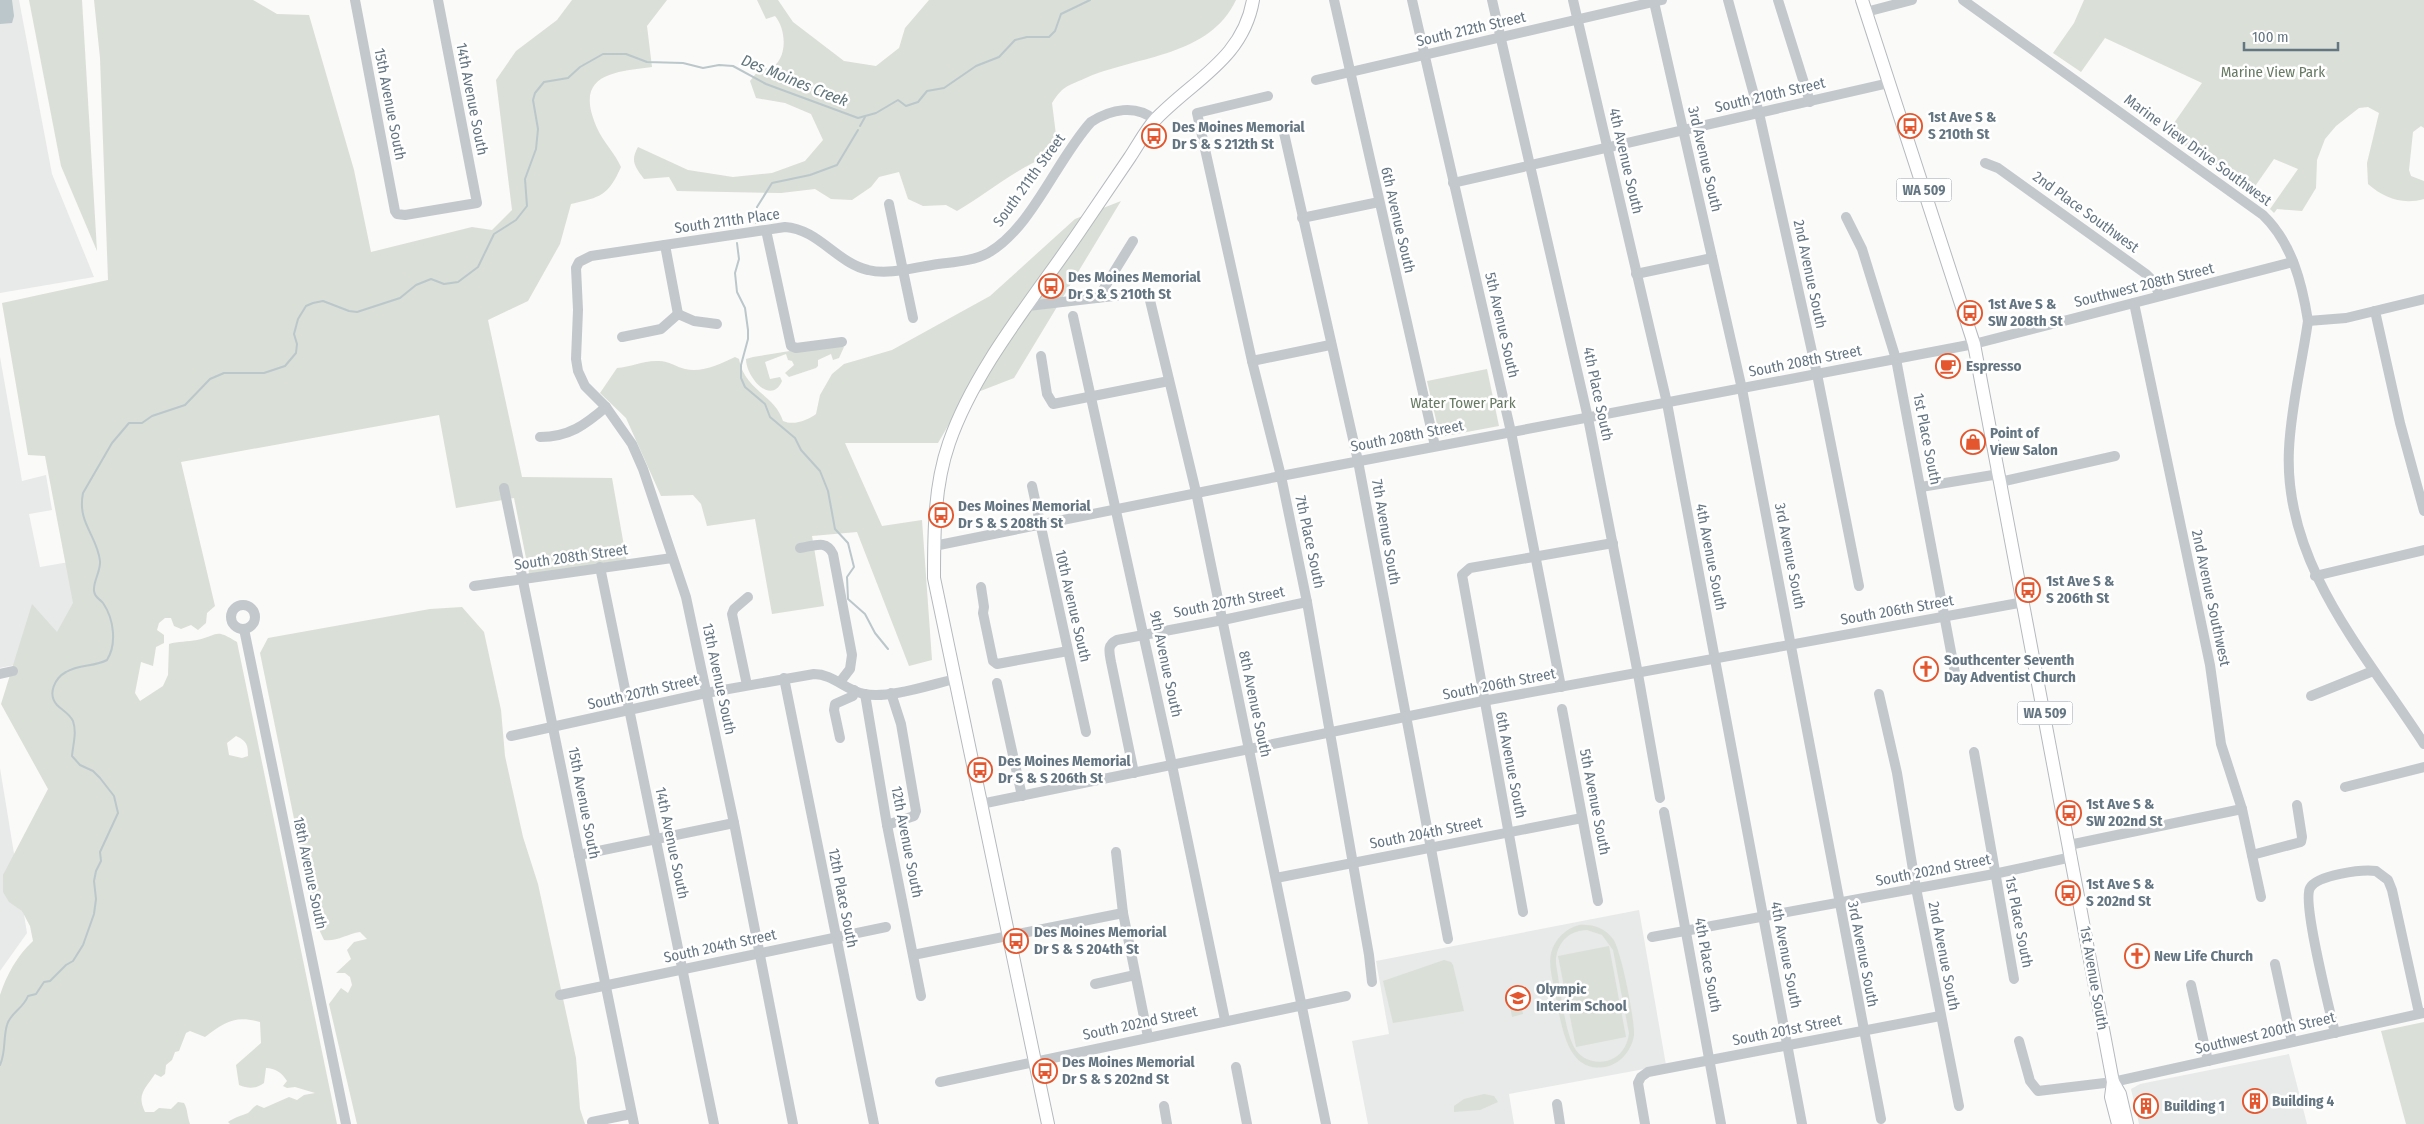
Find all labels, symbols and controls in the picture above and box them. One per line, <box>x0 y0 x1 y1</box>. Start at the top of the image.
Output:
street label: South 212th Street <box>1415 8 1527 50</box>
scale bar <box>2244 20 2338 52</box>
text: 100 m <box>2252 28 2289 46</box>
street label: 14th Avenue South <box>452 41 492 157</box>
street label: 15th Avenue South <box>370 47 410 161</box>
water label: Des Moines Creek <box>739 50 851 111</box>
park label: Marine View Park <box>2221 63 2325 81</box>
street label: South 210th Street <box>1713 74 1827 116</box>
street label: Marine View Drive Southwest <box>2121 90 2275 210</box>
street label: 3rd Avenue South <box>1684 104 1726 214</box>
street label: 4th Avenue South <box>1605 106 1647 216</box>
place label: 1st Ave S & S 210th St <box>1928 108 1997 143</box>
bus stop icon: 1st Ave S & S 210th St <box>1897 113 1923 139</box>
place label: Des Moines Memorial Dr S & S 212th St <box>1172 118 1306 153</box>
bus stop icon: Des Moines Memorial Dr S & S 212th St <box>1141 123 1167 149</box>
street label: South 211th Street <box>989 130 1069 230</box>
street label: 6th Avenue South <box>1377 165 1419 275</box>
street label: 2nd Place Southwest <box>2029 168 2143 257</box>
road number: WA 509 <box>1896 178 1952 202</box>
street label: South 211th Place <box>673 205 781 237</box>
street label: 2nd Avenue South <box>1790 218 1830 330</box>
street label: Southwest 208th Street <box>2072 259 2216 311</box>
place label: Des Moines Memorial Dr S & S 210th St <box>1068 268 1202 303</box>
street label: 5th Avenue South <box>1481 271 1523 379</box>
bus stop icon: Des Moines Memorial Dr S & S 210th St <box>1038 273 1064 299</box>
place label: 1st Ave S & SW 208th St <box>1988 295 2063 330</box>
bus stop icon: 1st Ave S & SW 208th St <box>1957 300 1983 326</box>
street label: South 208th Street <box>1747 341 1863 381</box>
street label: 4th Place South <box>1579 345 1617 443</box>
cafe icon: Espresso <box>1935 353 1961 379</box>
place label: Espresso <box>1966 357 2021 375</box>
street label: 1st Place South <box>1909 392 1945 486</box>
park label: Water Tower Park <box>1410 394 1516 412</box>
street label: South 208th Street <box>1349 416 1465 456</box>
place label: Point of View Salon <box>1989 424 2058 459</box>
shop icon: Point of View Salon <box>1960 429 1986 455</box>
street label: 7th Avenue South <box>1368 478 1404 586</box>
street label: 7th Place South <box>1291 494 1329 590</box>
place label: Des Moines Memorial Dr S & S 208th St <box>958 497 1092 532</box>
street label: 3rd Avenue South <box>1771 501 1809 611</box>
bus stop icon: Des Moines Memorial Dr S & S 208th St <box>928 502 954 528</box>
street label: 4th Avenue South <box>1692 502 1730 612</box>
street label: 2nd Avenue Southwest <box>2188 528 2234 668</box>
street label: South 208th Street <box>513 540 629 574</box>
street label: 10th Avenue South <box>1051 548 1095 664</box>
place label: 1st Ave S & S 206th St <box>2046 572 2115 607</box>
bus stop icon: 1st Ave S & S 206th St <box>2015 577 2041 603</box>
street label: South 207th Street <box>1172 582 1286 622</box>
street label: South 206th Street <box>1839 591 1955 629</box>
street label: 9th Avenue South <box>1146 609 1186 719</box>
street label: 13th Avenue South <box>698 622 740 736</box>
street label: 8th Avenue South <box>1235 649 1275 759</box>
place label: Southcenter Seventh Day Adventist Church <box>1944 651 2076 686</box>
church icon: Southcenter Seventh Day Adventist Church <box>1913 656 1939 682</box>
street label: South 206th Street <box>1441 664 1557 704</box>
street label: South 207th Street <box>586 671 700 713</box>
road number: WA 509 <box>2018 701 2072 724</box>
street label: 6th Avenue South <box>1492 710 1530 820</box>
street label: 15th Avenue South <box>564 746 604 860</box>
street label: 5th Avenue South <box>1576 747 1614 857</box>
place label: Des Moines Memorial Dr S & S 206th St <box>998 752 1132 787</box>
bus stop icon: Des Moines Memorial Dr S & S 206th St <box>967 757 993 783</box>
street label: 14th Avenue South <box>651 785 693 901</box>
street label: 12th Avenue South <box>887 785 927 899</box>
place label: 1st Ave S & SW 202nd St <box>2086 795 2163 830</box>
bus stop icon: 1st Ave S & SW 202nd St <box>2056 800 2082 826</box>
street label: South 204th Street <box>1368 813 1484 853</box>
street label: 18th Avenue South <box>289 815 331 931</box>
street label: 12th Place South <box>825 847 861 949</box>
street label: South 202nd Street <box>1874 850 1992 890</box>
street label: 1st Place South <box>2001 875 2037 969</box>
place label: 1st Ave S & S 202nd St <box>2086 875 2155 910</box>
bus stop icon: 1st Ave S & S 202nd St <box>2055 880 2081 906</box>
street label: 3rd Avenue South <box>1844 899 1882 1009</box>
street label: 4th Avenue South <box>1767 900 1805 1010</box>
street label: 2nd Avenue South <box>1925 900 1963 1012</box>
street label: 4th Place South <box>1691 916 1725 1014</box>
place label: Des Moines Memorial Dr S & S 204th St <box>1034 923 1168 958</box>
street label: South 204th Street <box>662 925 778 967</box>
street label: 1st Avenue South <box>2076 925 2112 1031</box>
bus stop icon: Des Moines Memorial Dr S & S 204th St <box>1003 928 1029 954</box>
church icon: New Life Church <box>2124 943 2150 969</box>
place label: New Life Church <box>2154 947 2253 965</box>
place label: Olympic Interim School <box>1536 980 1628 1015</box>
school or university icon: Olympic Interim School <box>1505 985 1531 1011</box>
street label: South 202nd Street <box>1081 1002 1199 1044</box>
street label: Southwest 200th Street <box>2193 1008 2337 1058</box>
street label: South 201st Street <box>1731 1011 1843 1049</box>
place label: Des Moines Memorial Dr S & S 202nd St <box>1062 1053 1196 1088</box>
bus stop icon: Des Moines Memorial Dr S & S 202nd St <box>1032 1058 1058 1084</box>
building icon: Building 4 <box>2242 1088 2268 1114</box>
place label: Building 4 <box>2272 1092 2335 1110</box>
building icon: Building 1 <box>2133 1093 2159 1119</box>
place label: Building 1 <box>2164 1097 2225 1115</box>

